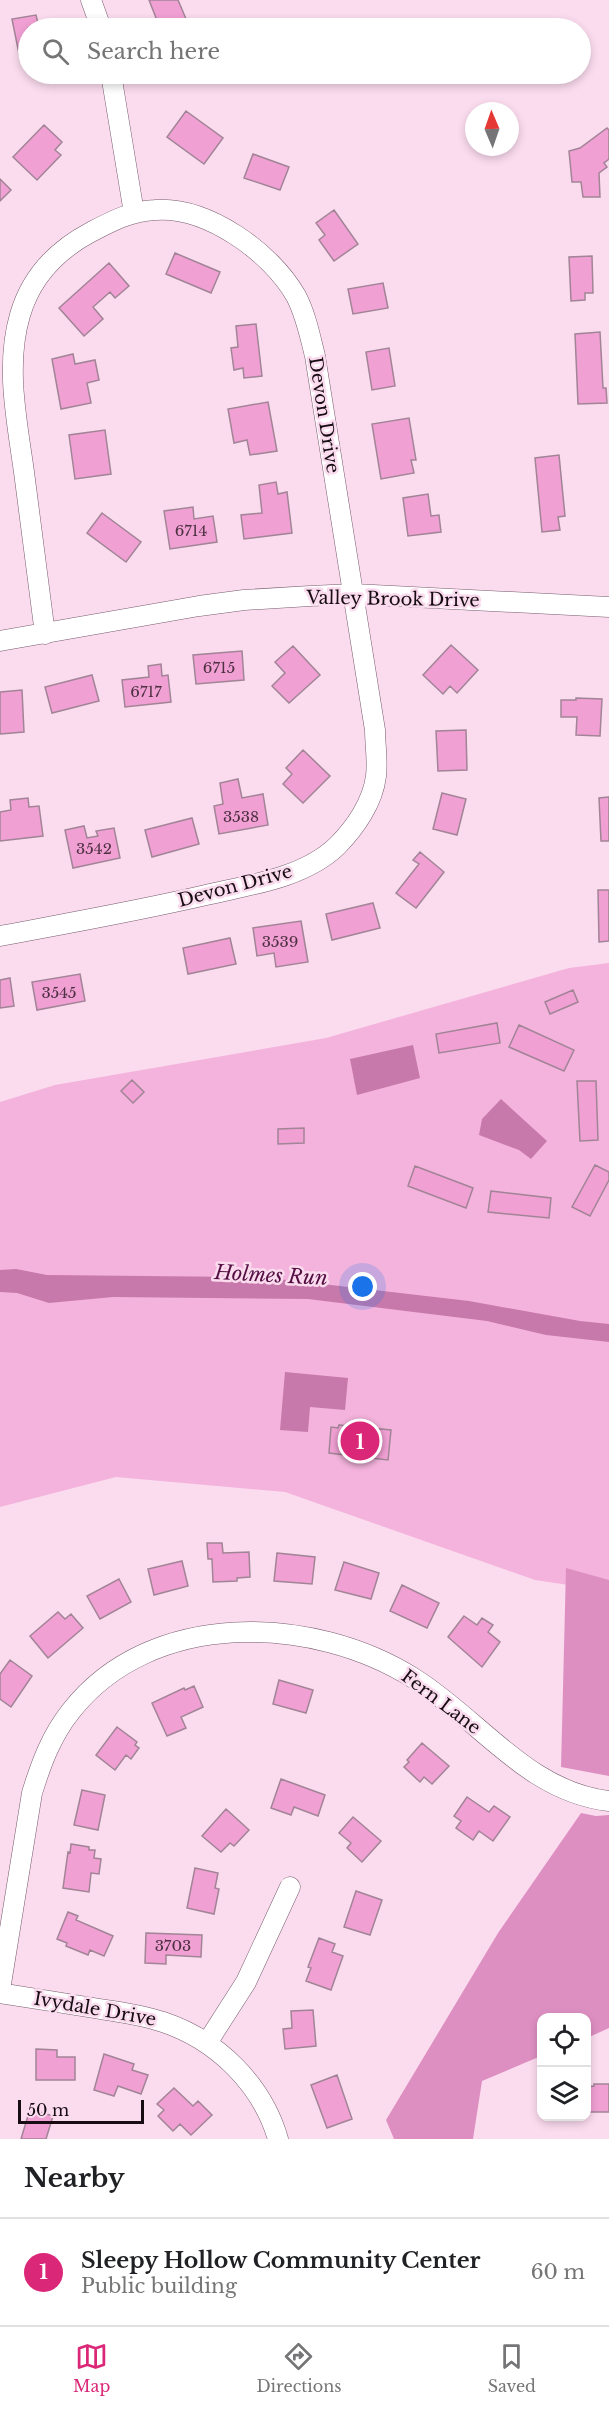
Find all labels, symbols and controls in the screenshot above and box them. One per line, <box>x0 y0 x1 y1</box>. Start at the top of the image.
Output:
search box <box>18 18 591 84</box>
icon: search <box>39 35 72 68</box>
text: Search here <box>87 38 220 65</box>
north arrow <box>465 102 519 156</box>
street label: Devon Drive <box>304 355 344 475</box>
house number: 6714 <box>175 521 207 540</box>
street label: Valley Brook Drive <box>305 586 480 612</box>
house number: 6715 <box>203 658 235 677</box>
house number: 6717 <box>130 682 162 701</box>
house number: 3538 <box>223 807 259 826</box>
house number: 3542 <box>76 839 112 858</box>
street label: Devon Drive <box>175 860 295 912</box>
house number: 3539 <box>262 932 298 951</box>
house number: 3545 <box>41 983 77 1002</box>
water label: Holmes Run <box>213 1260 328 1290</box>
your location <box>348 1272 377 1301</box>
pin: 1 <box>340 1418 380 1464</box>
street label: Fern Lane <box>397 1665 485 1739</box>
house number: 3703 <box>155 1936 191 1955</box>
street label: Ivydale Drive <box>32 1987 158 2031</box>
map controls <box>537 2013 591 2121</box>
button: locate <box>537 2013 591 2067</box>
button: layers <box>537 2067 591 2121</box>
scale bar <box>18 2097 144 2124</box>
text: 50 m <box>27 2100 69 2120</box>
text: Nearby <box>24 2162 125 2194</box>
text: Sleepy Hollow Community Center <box>81 2247 481 2274</box>
text: 1 <box>39 2260 48 2284</box>
text: 60 m <box>531 2260 585 2284</box>
text: Public building <box>81 2274 237 2298</box>
tab: Map <box>73 2340 110 2396</box>
tab: Directions <box>256 2340 341 2396</box>
tab: Saved <box>488 2340 536 2396</box>

